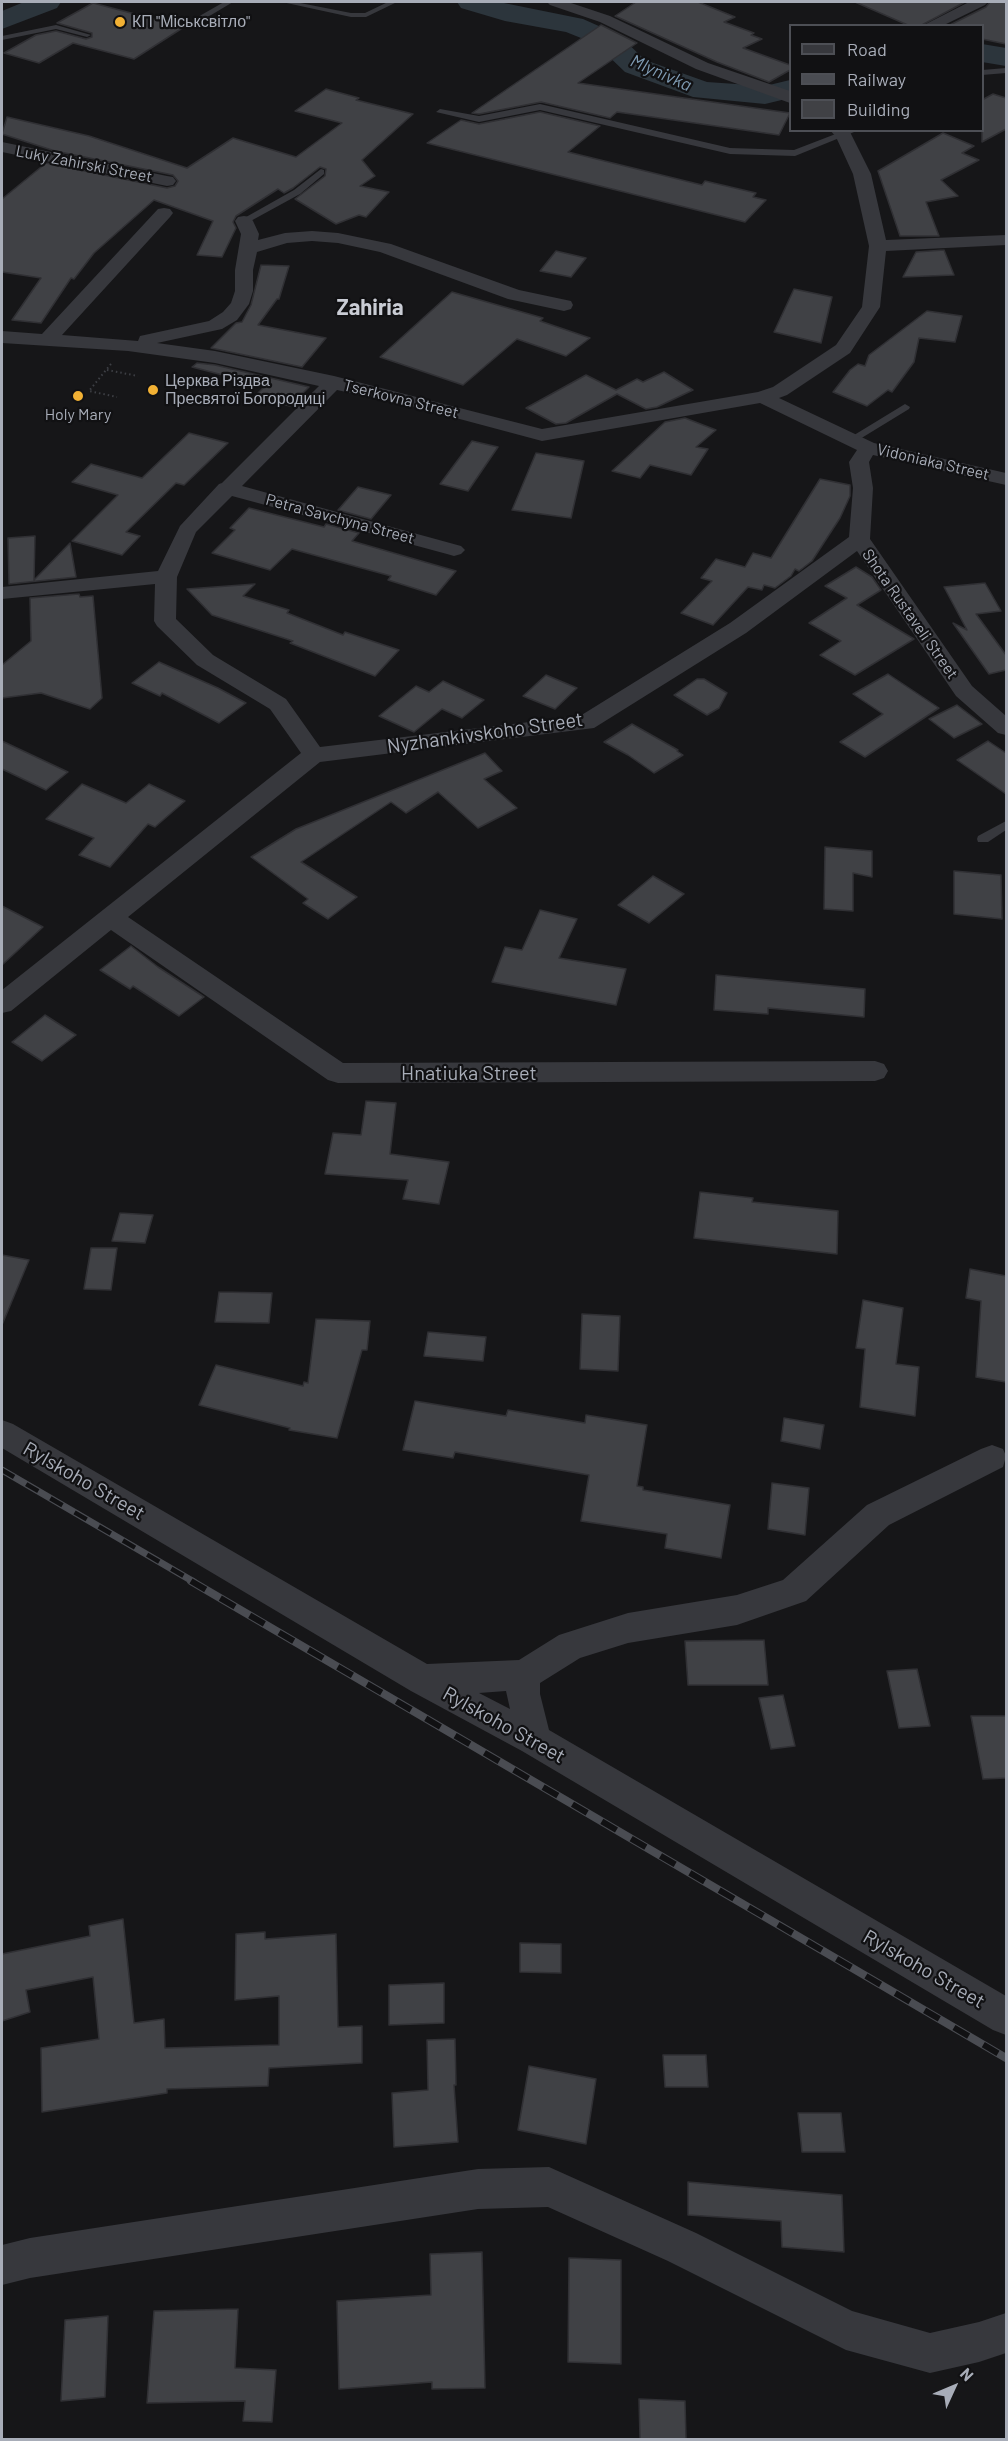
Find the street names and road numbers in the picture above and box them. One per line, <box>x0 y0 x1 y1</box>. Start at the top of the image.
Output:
street label: Luky Zahirski Street <box>14 141 154 187</box>
street label: Tserkovna Street <box>342 375 460 423</box>
street label: Vidoniaka Street <box>875 440 991 484</box>
street label: Petra Savchyna Street <box>264 490 416 548</box>
street label: Shota Rustaveli Street <box>858 545 962 683</box>
street label: Nyzhankivskoho Street <box>385 707 585 759</box>
street label: Hnatiuka Street <box>401 1061 537 1085</box>
street label: Rylskoho Street <box>19 1437 149 1525</box>
street label: Rylskoho Street <box>439 1681 569 1769</box>
street label: Rylskoho Street <box>859 1925 989 2013</box>

